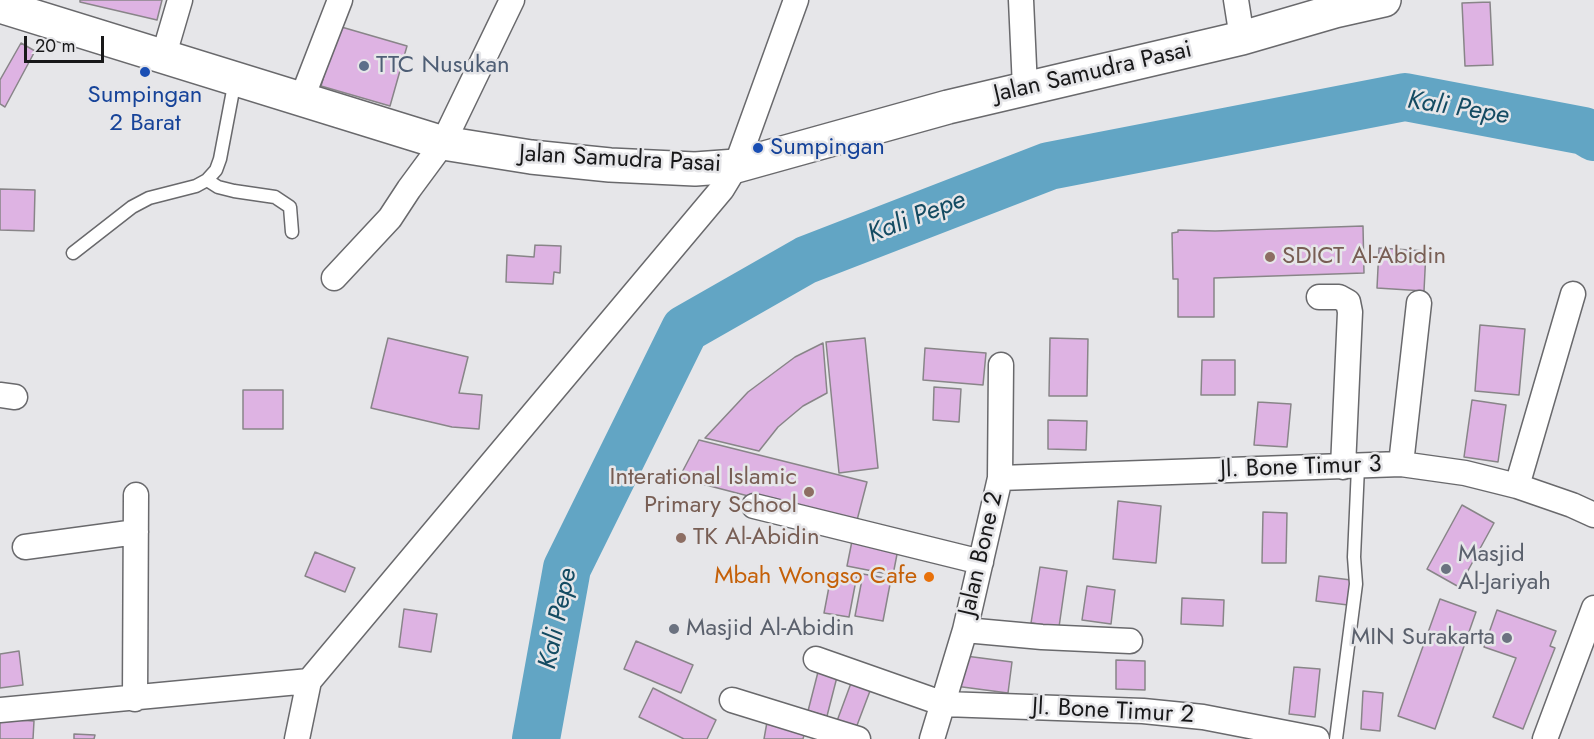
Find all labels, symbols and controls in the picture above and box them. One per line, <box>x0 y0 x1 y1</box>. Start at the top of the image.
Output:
scale bar <box>27 24 106 62</box>
text: 20 m <box>35 33 75 59</box>
street label: Jalan Samudra Pasai <box>991 36 1195 110</box>
place label: TTC Nusukan <box>376 52 510 80</box>
marker: TTC Nusukan <box>357 59 371 73</box>
marker: Sumpingan 2 Barat <box>138 65 152 79</box>
place label: Sumpingan 2 Barat <box>88 82 202 138</box>
water label: Kali Pepe <box>1405 86 1511 132</box>
place label: Sumpingan <box>770 134 885 162</box>
street label: Jalan Samudra Pasai <box>518 140 722 180</box>
marker: Sumpingan <box>751 141 765 155</box>
water label: Kali Pepe <box>864 185 970 251</box>
place label: SDICT Al-Abidin <box>1282 243 1446 271</box>
marker: SDICT Al-Abidin <box>1263 250 1277 264</box>
street label: Jl. Bone Timur 3 <box>1220 451 1382 485</box>
place label: Interational Islamic Primary School <box>610 464 797 520</box>
marker: Interational Islamic Primary School <box>802 485 816 499</box>
street label: Jalan Bone 2 <box>954 489 1010 619</box>
place label: TK Al-Abidin <box>693 524 820 552</box>
marker: TK Al-Abidin <box>674 531 688 545</box>
place label: Masjid Al-Jariyah <box>1458 541 1551 597</box>
marker: Masjid Al-Jariyah <box>1439 562 1453 576</box>
place label: Mbah Wongso Cafe <box>714 563 917 591</box>
water label: Kali Pepe <box>533 566 585 672</box>
marker: Mbah Wongso Cafe <box>922 570 936 584</box>
place label: Masjid Al-Abidin <box>686 615 854 643</box>
marker: Masjid Al-Abidin <box>667 622 681 636</box>
place label: MIN Surakarta <box>1351 624 1495 652</box>
marker: MIN Surakarta <box>1500 631 1514 645</box>
street label: Jl. Bone Timur 2 <box>1031 693 1195 731</box>

